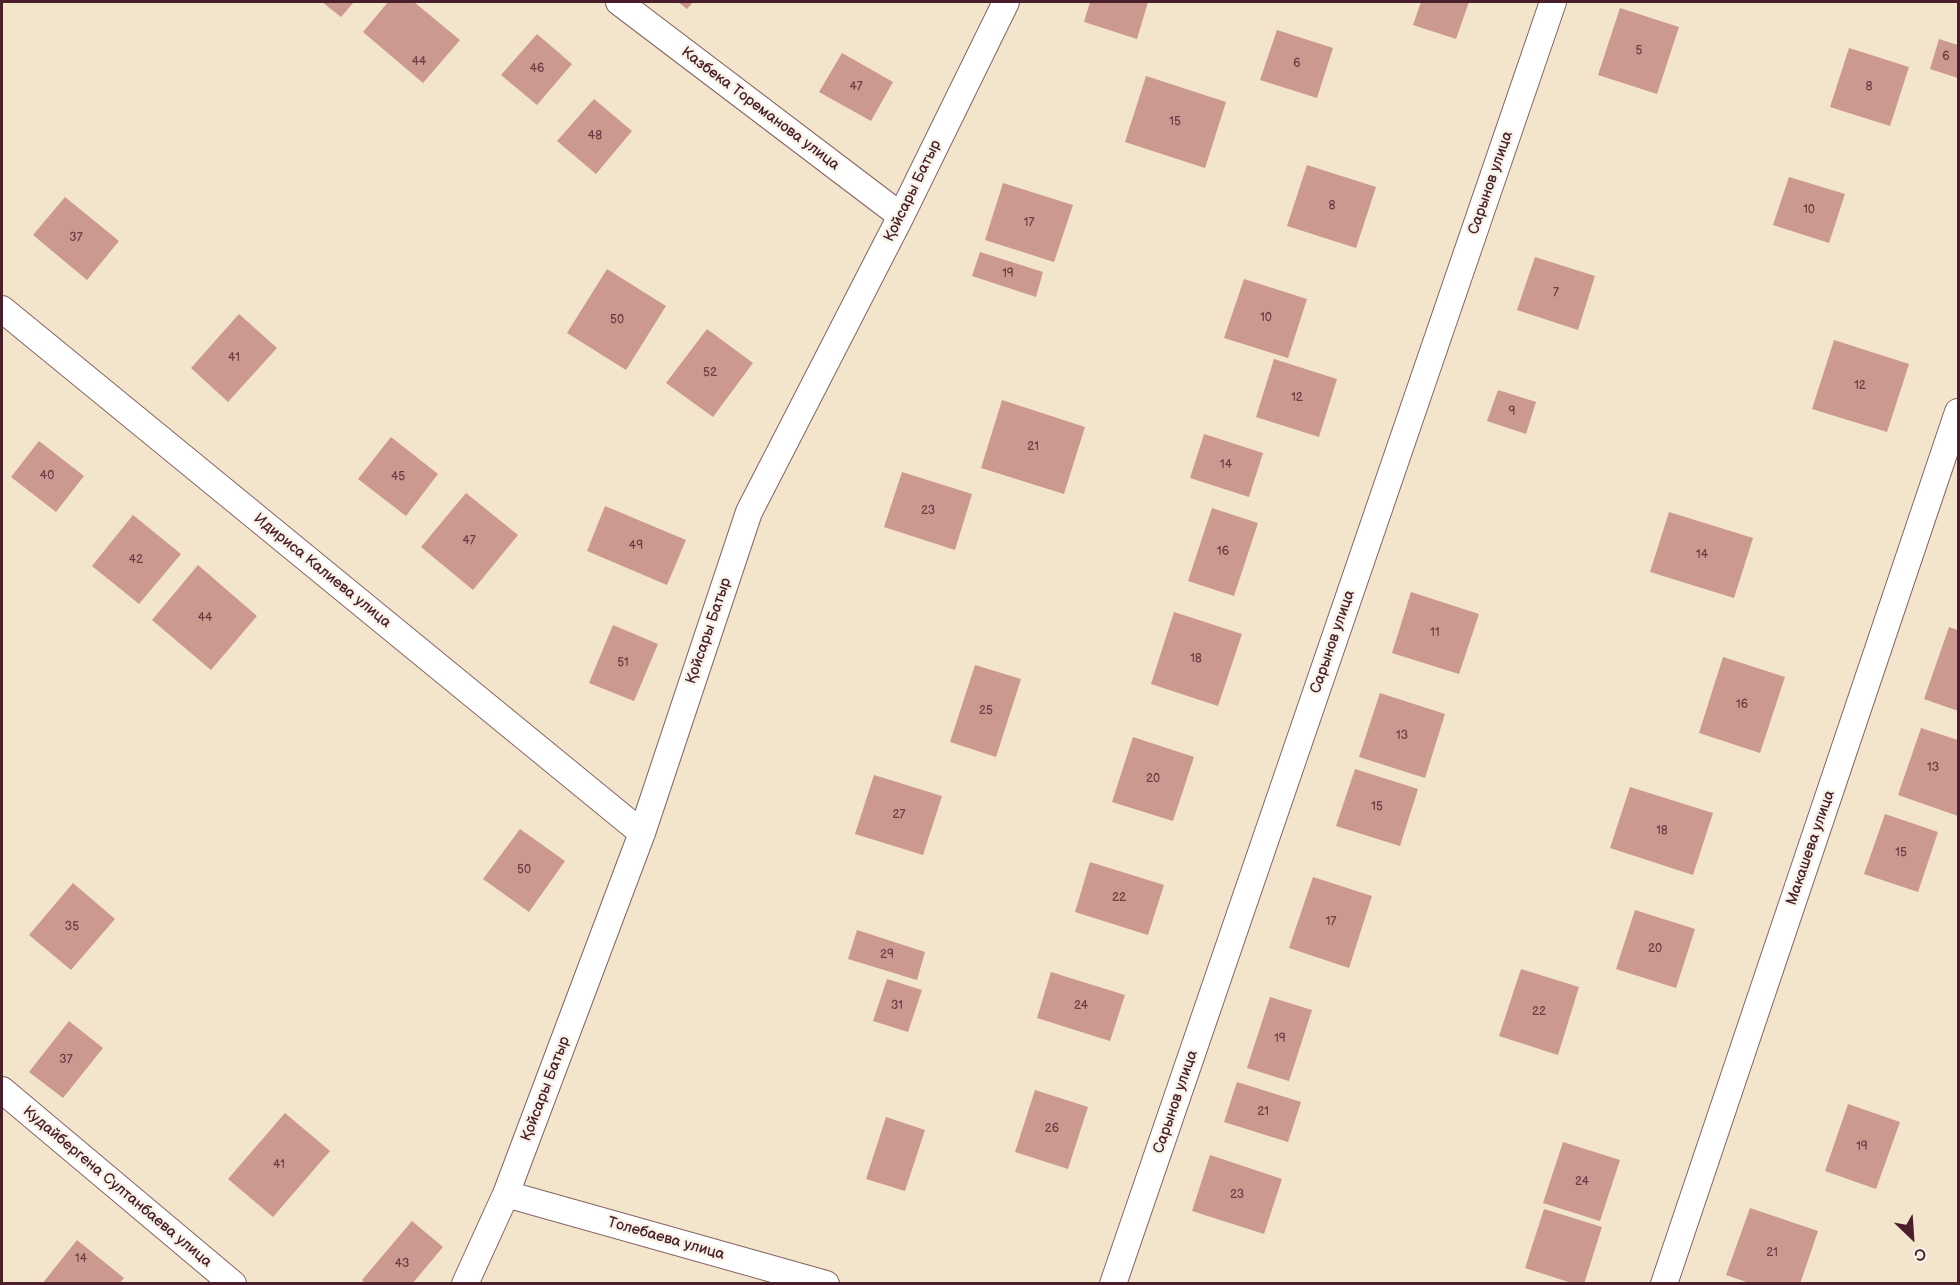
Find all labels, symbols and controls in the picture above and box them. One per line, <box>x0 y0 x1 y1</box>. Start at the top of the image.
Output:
street label: Казбека Тореманова улица <box>677 44 843 174</box>
house number: 5 <box>1636 44 1642 58</box>
house number: 6 <box>1942 50 1950 64</box>
house number: 44 <box>412 55 426 69</box>
house number: 6 <box>1293 57 1301 71</box>
house number: 46 <box>530 62 544 76</box>
house number: 47 <box>849 80 863 94</box>
house number: 8 <box>1866 80 1872 94</box>
house number: 15 <box>1169 115 1181 129</box>
house number: 48 <box>588 129 602 143</box>
street label: Сарынов улица <box>1465 129 1517 237</box>
street label: Қойсары Батыр <box>881 137 945 245</box>
house number: 8 <box>1329 199 1335 213</box>
house number: 10 <box>1803 203 1815 217</box>
house number: 17 <box>1024 216 1034 230</box>
house number: 37 <box>69 231 83 245</box>
house number: 19 <box>1002 267 1014 281</box>
house number: 7 <box>1553 286 1559 300</box>
house number: 10 <box>1260 311 1272 325</box>
house number: 50 <box>610 313 624 327</box>
house number: 41 <box>228 351 240 365</box>
house number: 52 <box>703 366 717 380</box>
house number: 12 <box>1854 379 1866 393</box>
house number: 12 <box>1291 391 1303 405</box>
house number: 9 <box>1509 405 1515 419</box>
house number: 21 <box>1027 440 1039 454</box>
house number: 14 <box>1220 458 1232 472</box>
house number: 40 <box>40 469 54 483</box>
house number: 45 <box>391 470 405 484</box>
house number: 23 <box>921 504 935 518</box>
street label: Идириса Калиева улица <box>250 510 394 632</box>
house number: 47 <box>462 534 476 548</box>
house number: 49 <box>629 539 643 553</box>
house number: 16 <box>1217 545 1229 559</box>
house number: 14 <box>1696 548 1708 562</box>
house number: 42 <box>129 553 143 567</box>
street label: Қойсары Батыр <box>682 576 736 686</box>
street label: Сарынов улица <box>1307 588 1359 696</box>
house number: 44 <box>198 611 212 625</box>
house number: 11 <box>1430 626 1440 640</box>
house number: 18 <box>1190 652 1202 666</box>
house number: 51 <box>617 656 629 670</box>
house number: 16 <box>1736 698 1748 712</box>
house number: 25 <box>979 704 993 718</box>
house number: 13 <box>1396 729 1408 743</box>
house number: 13 <box>1927 761 1939 775</box>
house number: 20 <box>1146 772 1160 786</box>
street label: Макашева улица <box>1783 788 1839 908</box>
house number: 15 <box>1371 800 1383 814</box>
house number: 27 <box>893 808 905 822</box>
house number: 18 <box>1656 824 1668 838</box>
house number: 15 <box>1895 846 1907 860</box>
house number: 50 <box>517 863 531 877</box>
house number: 22 <box>1112 891 1126 905</box>
house number: 17 <box>1326 915 1336 929</box>
house number: 35 <box>65 920 79 934</box>
house number: 20 <box>1648 942 1662 956</box>
house number: 29 <box>880 948 894 962</box>
house number: 31 <box>891 999 903 1013</box>
house number: 24 <box>1074 999 1088 1013</box>
house number: 22 <box>1532 1005 1546 1019</box>
house number: 19 <box>1274 1032 1286 1046</box>
street label: Қойсары Батыр <box>518 1034 574 1144</box>
street label: Сарынов улица <box>1150 1048 1202 1156</box>
house number: 37 <box>59 1053 73 1067</box>
street label: Кудайбергена Султанбаева улица <box>19 1103 215 1271</box>
house number: 21 <box>1257 1105 1269 1119</box>
house number: 26 <box>1045 1122 1059 1136</box>
house number: 19 <box>1856 1140 1868 1154</box>
house number: 41 <box>273 1158 285 1172</box>
house number: 24 <box>1575 1175 1589 1189</box>
house number: 23 <box>1230 1188 1244 1202</box>
north arrow <box>1882 1207 1942 1267</box>
street label: Толебаева улица <box>605 1214 727 1264</box>
text: С <box>1911 1243 1929 1265</box>
house number: 21 <box>1766 1246 1778 1260</box>
house number: 14 <box>75 1252 87 1266</box>
house number: 43 <box>395 1257 409 1271</box>

